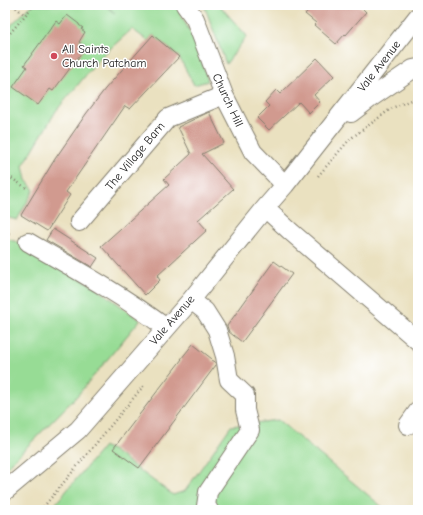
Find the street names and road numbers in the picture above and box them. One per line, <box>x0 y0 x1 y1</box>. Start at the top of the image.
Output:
street label: Vale Avenue <box>355 38 403 94</box>
street label: Church Hill <box>210 71 246 129</box>
street label: The Village Barn <box>102 119 168 193</box>
street label: Vale Avenue <box>147 292 197 348</box>

